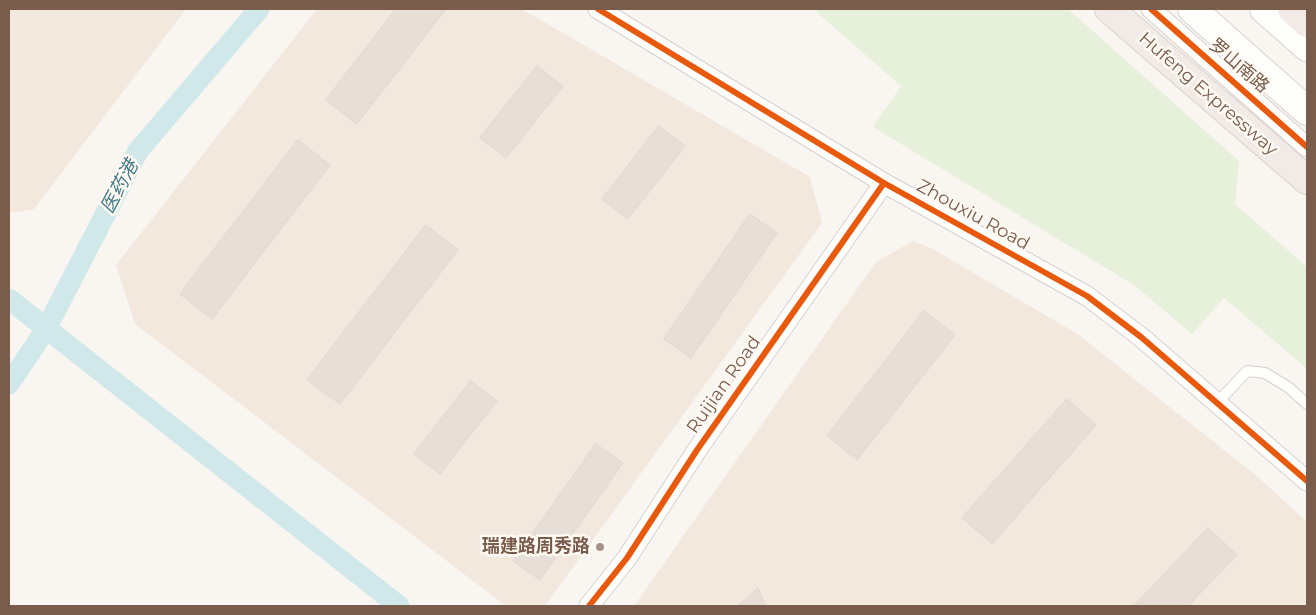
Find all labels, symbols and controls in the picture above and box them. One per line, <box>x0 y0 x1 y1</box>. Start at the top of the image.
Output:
street label: Hufeng Expressway <box>1134 28 1282 160</box>
street label: 罗山南路 <box>1205 34 1273 98</box>
water label: 医药港 <box>97 156 143 218</box>
street label: Zhouxiu Road <box>913 175 1033 255</box>
street label: Ruijian Road <box>682 332 766 438</box>
place label: 瑞建路周秀路 <box>482 536 590 558</box>
marker: 瑞建路周秀路 <box>594 541 606 553</box>

